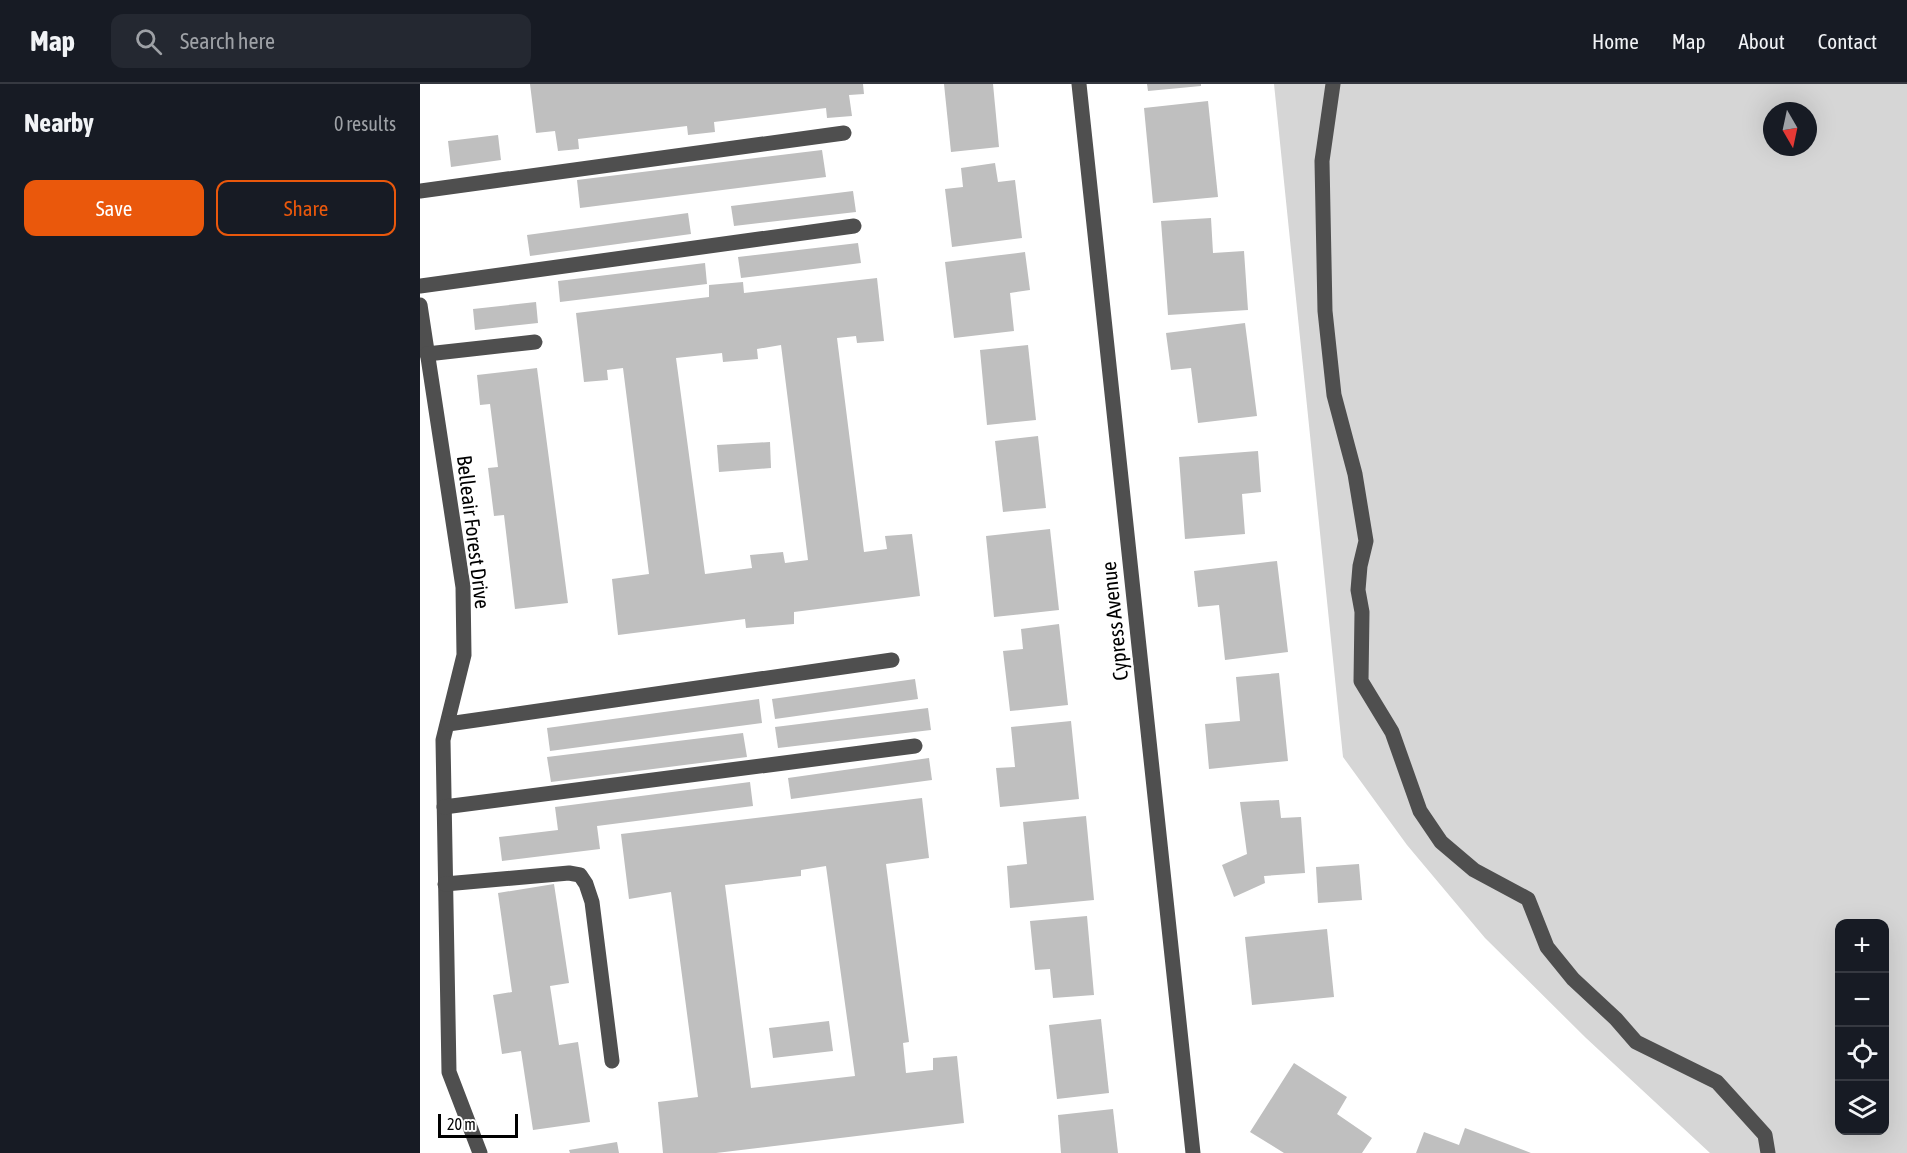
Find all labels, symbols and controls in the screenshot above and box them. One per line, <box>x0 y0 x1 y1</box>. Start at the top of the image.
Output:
search box <box>111 14 531 68</box>
text: Map <box>30 25 75 57</box>
icon: search <box>132 25 165 58</box>
text: Search here <box>180 28 275 54</box>
text: Home <box>1592 29 1639 53</box>
text: Map <box>1672 29 1706 53</box>
text: About <box>1739 29 1785 53</box>
text: Contact <box>1818 29 1877 53</box>
north arrow <box>1763 102 1817 156</box>
text: Nearby <box>24 108 94 138</box>
text: 0 results <box>334 112 396 135</box>
button: Save <box>24 180 204 236</box>
button: Share <box>216 180 396 236</box>
street label: Belleair Forest Drive <box>453 454 495 610</box>
street label: Cypress Avenue <box>1096 560 1132 682</box>
map controls <box>1835 919 1889 1135</box>
button: + <box>1835 919 1889 973</box>
button: − <box>1835 973 1889 1027</box>
button: locate <box>1835 1027 1889 1081</box>
button: layers <box>1835 1081 1889 1135</box>
scale bar <box>438 1111 518 1138</box>
text: 20 m <box>447 1115 476 1133</box>

